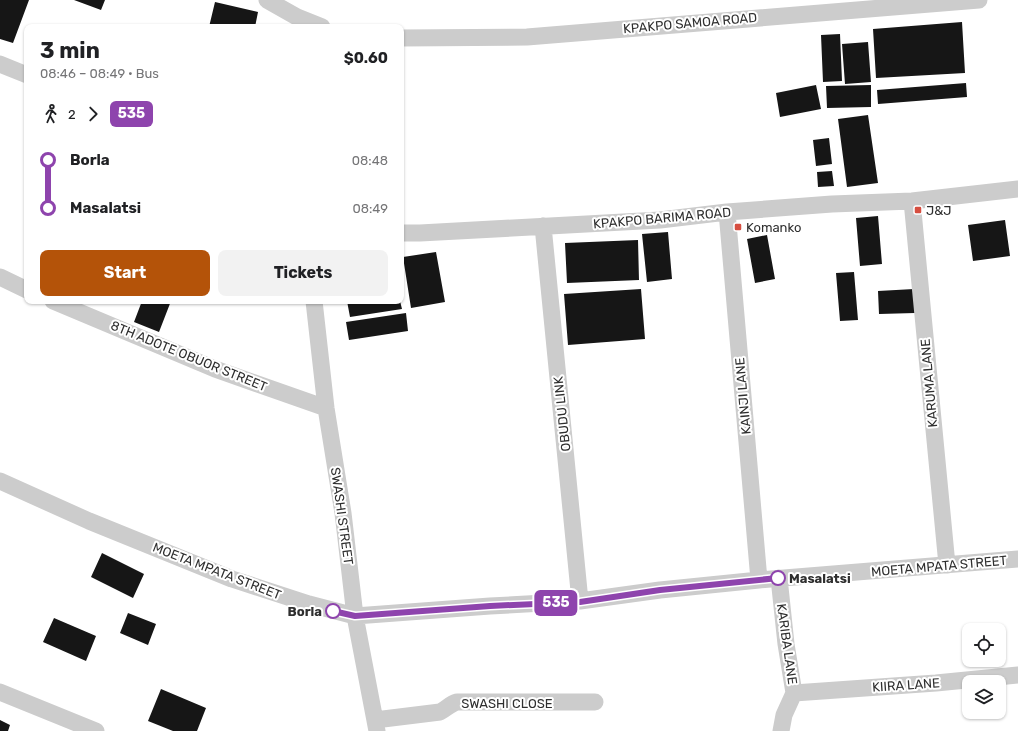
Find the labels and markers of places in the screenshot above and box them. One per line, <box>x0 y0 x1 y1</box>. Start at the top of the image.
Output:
place label: J&J <box>926 203 952 218</box>
marker: J&J <box>913 205 923 215</box>
place label: Komanko <box>746 220 801 235</box>
marker: Komanko <box>733 222 743 232</box>
marker: Masalatsi <box>770 570 786 586</box>
place label: Masalatsi <box>789 571 851 586</box>
marker: Borla <box>325 603 341 619</box>
place label: Borla <box>288 604 322 619</box>

